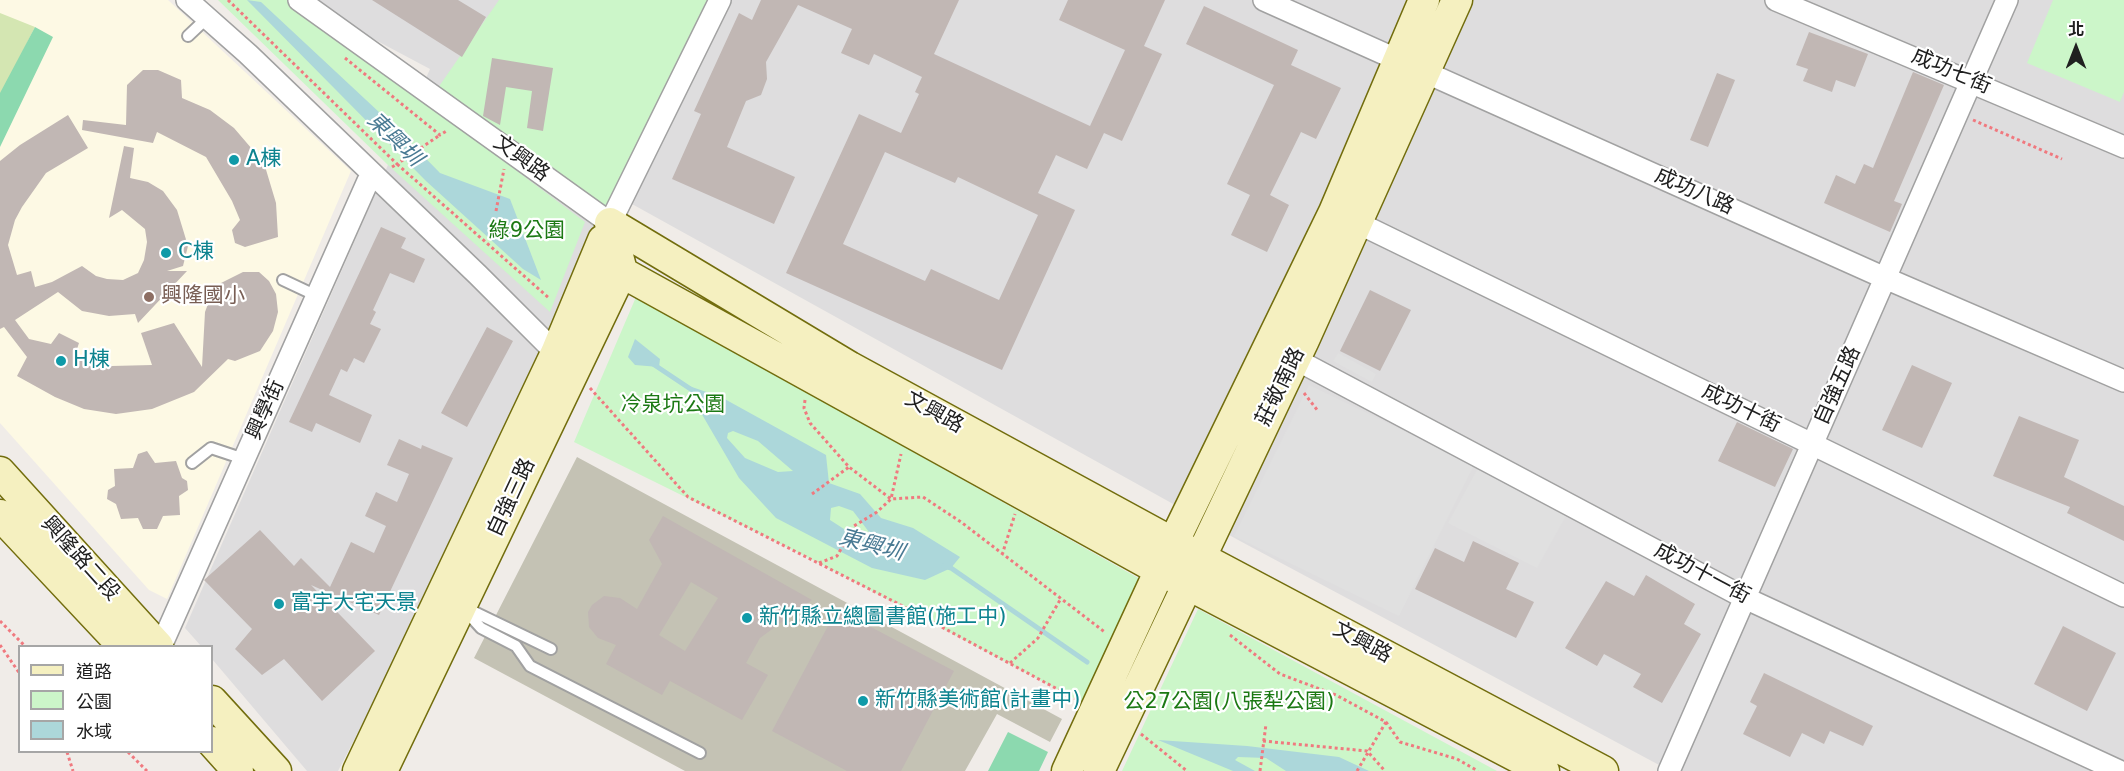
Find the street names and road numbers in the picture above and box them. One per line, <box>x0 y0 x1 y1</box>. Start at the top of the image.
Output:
street label: 成功七街 <box>1907 44 1995 100</box>
street label: 文興路 <box>488 130 554 188</box>
street label: 成功八路 <box>1651 163 1737 221</box>
street label: 自強五路 <box>1809 343 1867 429</box>
street label: 莊敬南路 <box>1251 344 1311 430</box>
street label: 興學街 <box>242 376 290 444</box>
street label: 成功十街 <box>1698 379 1784 439</box>
street label: 文興路 <box>900 387 968 439</box>
street label: 自強三路 <box>483 455 541 541</box>
street label: 興隆路二段 <box>36 512 124 606</box>
street label: 成功十一街 <box>1650 538 1754 610</box>
street label: 文興路 <box>1328 617 1396 669</box>

